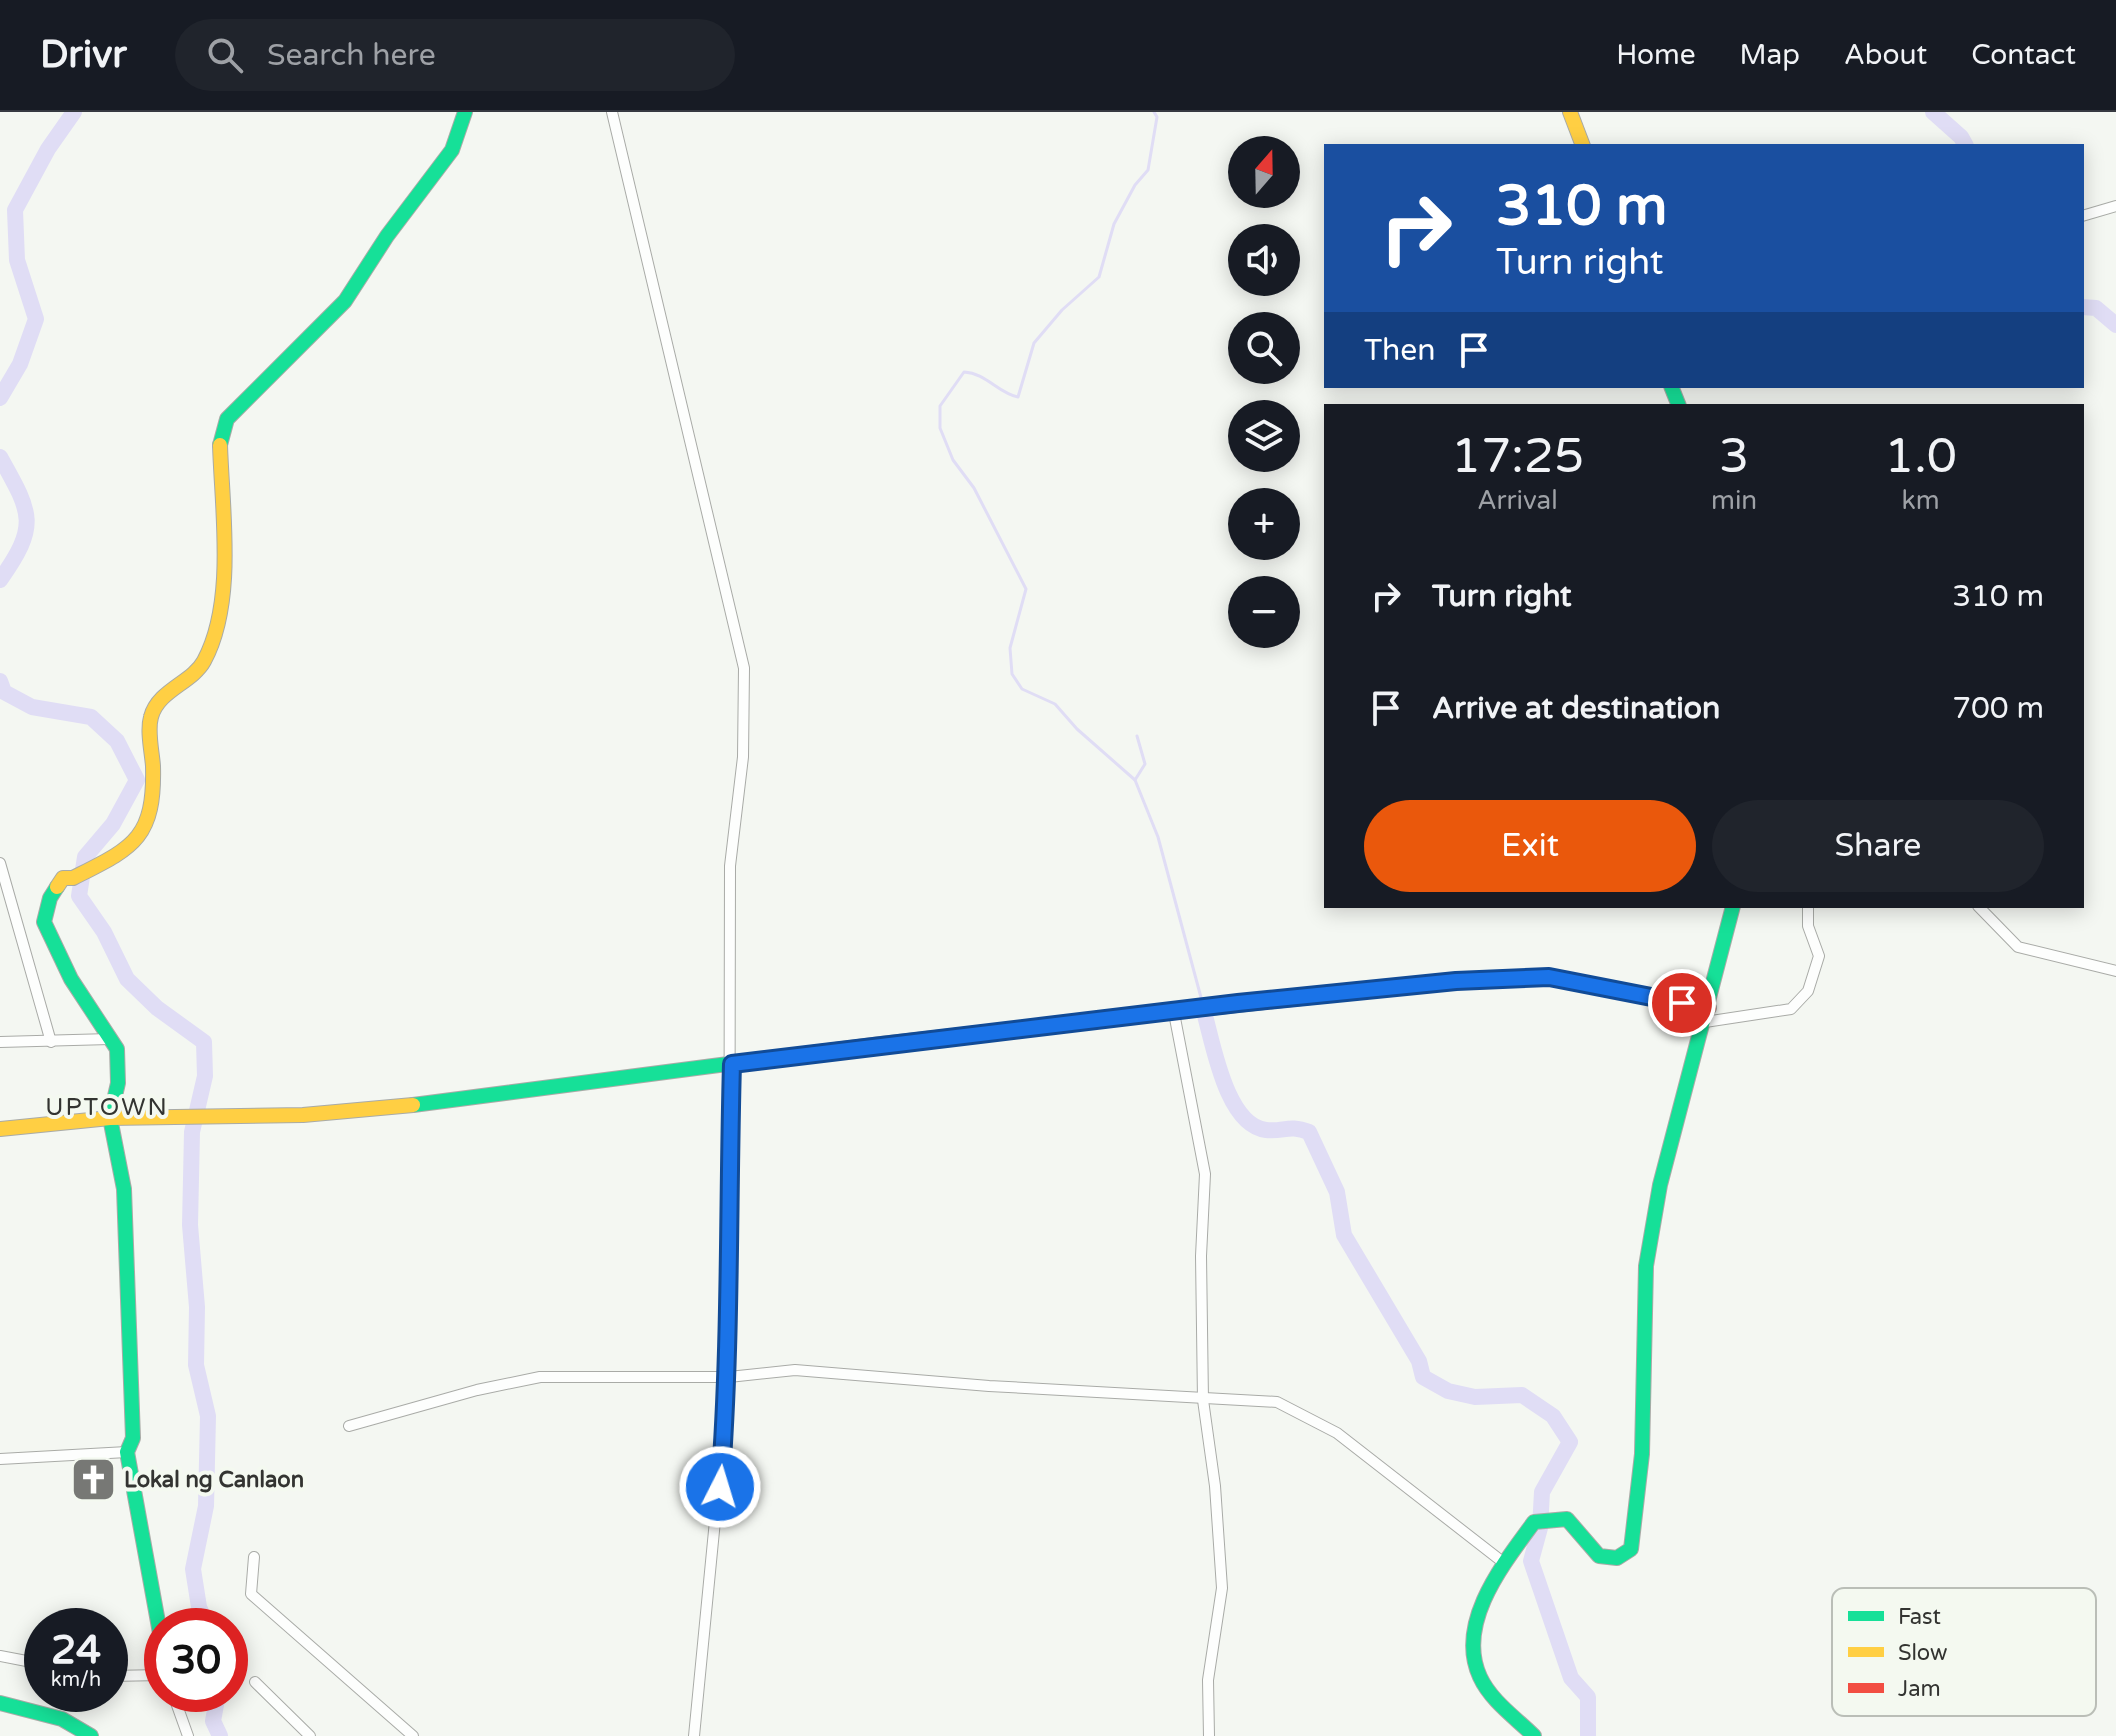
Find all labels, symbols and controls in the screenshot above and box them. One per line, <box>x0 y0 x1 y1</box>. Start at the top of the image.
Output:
search box <box>175 19 735 91</box>
text: Drivr <box>40 32 127 78</box>
icon: search <box>203 33 247 77</box>
text: Search here <box>267 37 436 74</box>
text: Home <box>1616 38 1696 72</box>
text: Map <box>1740 38 1800 72</box>
text: About <box>1844 38 1927 72</box>
text: Contact <box>1971 38 2076 72</box>
north arrow <box>1228 136 1300 208</box>
map controls <box>1228 136 1300 648</box>
text: 310 m <box>1496 173 1667 240</box>
icon: right <box>1364 176 1468 280</box>
button: sound <box>1228 224 1300 296</box>
text: Turn right <box>1496 241 1663 284</box>
button: search <box>1228 312 1300 384</box>
icon: arrive <box>1452 328 1496 372</box>
text: Then <box>1364 332 1436 369</box>
button: layers <box>1228 400 1300 472</box>
text: 17:25 <box>1451 428 1584 486</box>
text: 3 <box>1719 428 1749 486</box>
text: 1.0 <box>1884 428 1957 486</box>
text: Arrival <box>1477 485 1558 516</box>
text: min <box>1711 485 1757 516</box>
text: km <box>1902 485 1940 516</box>
button: + <box>1228 488 1300 560</box>
icon: right <box>1364 574 1408 618</box>
button: − <box>1228 576 1300 648</box>
text: Turn right <box>1432 578 1572 615</box>
text: 310 m <box>1952 578 2044 615</box>
icon: arrive <box>1364 686 1408 730</box>
text: Arrive at destination <box>1432 690 1720 727</box>
text: 700 m <box>1952 690 2044 727</box>
button: Exit <box>1364 800 1696 892</box>
button: Share <box>1712 800 2044 892</box>
pin <box>1648 969 1716 1037</box>
icon: arrive <box>1660 981 1704 1025</box>
district label: UPTOWN <box>45 1093 169 1122</box>
position arrow <box>678 1445 762 1529</box>
church icon: Lokal ng Canlaon <box>69 1455 117 1503</box>
place label: Lokal ng Canlaon <box>124 1467 304 1493</box>
legend <box>1832 1588 2096 1716</box>
text: Fast <box>1898 1604 1941 1630</box>
speed limit sign: 30 <box>144 1608 248 1712</box>
text: 24 <box>51 1626 101 1674</box>
text: Slow <box>1898 1640 1948 1666</box>
text: km/h <box>51 1668 101 1692</box>
text: Jam <box>1898 1676 1941 1702</box>

